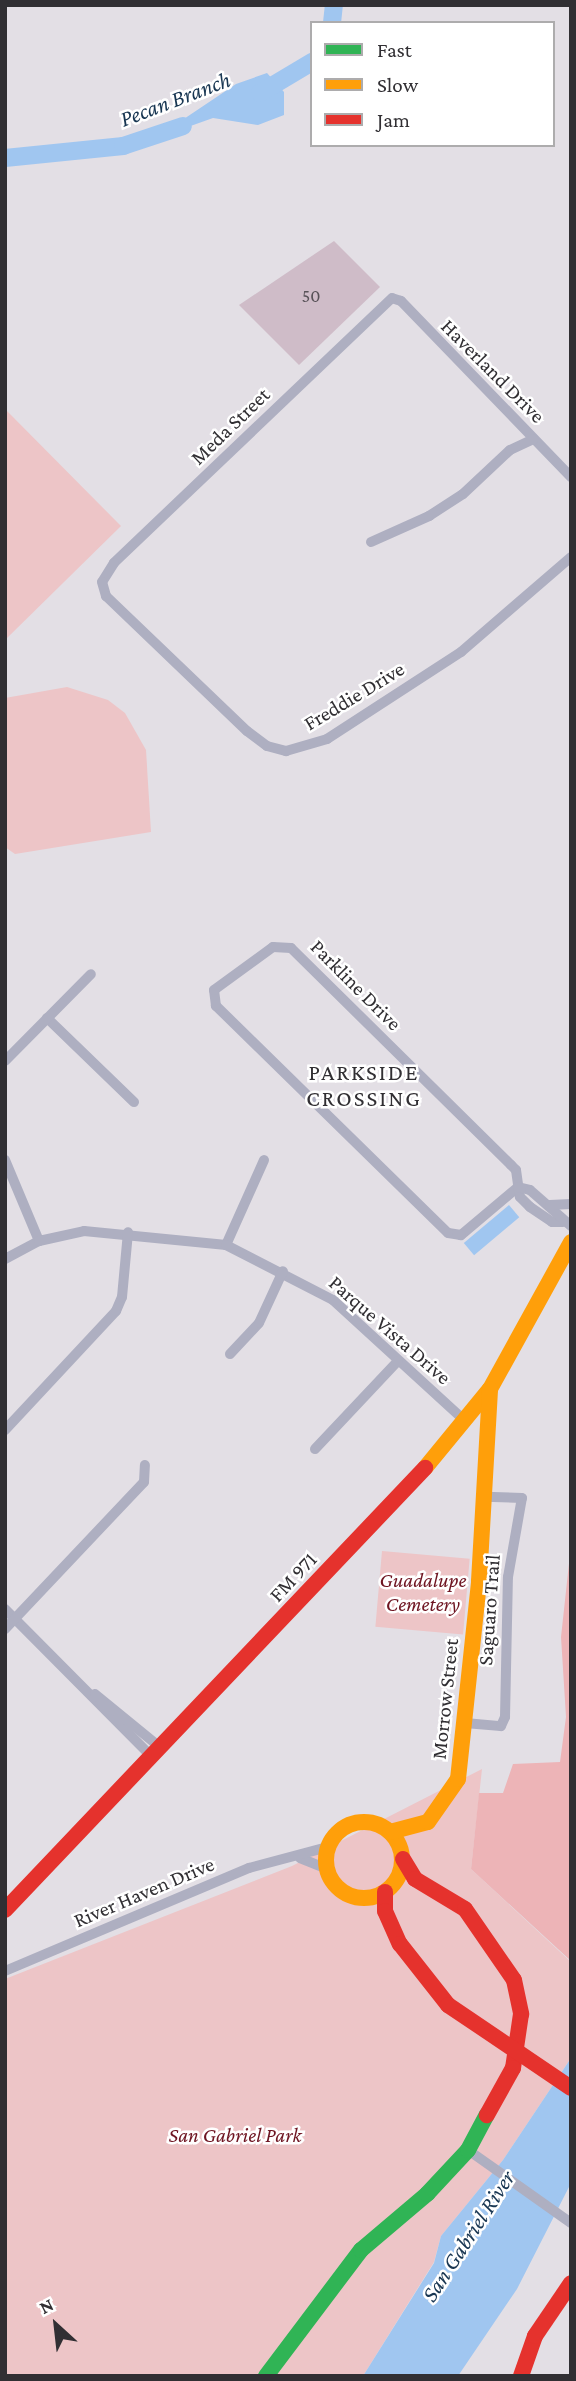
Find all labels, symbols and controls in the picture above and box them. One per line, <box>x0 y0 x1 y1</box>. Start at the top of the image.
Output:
legend <box>310 21 555 147</box>
text: Fast <box>377 38 412 62</box>
water label: Pecan Branch <box>116 65 234 133</box>
text: Slow <box>377 73 418 97</box>
text: Jam <box>377 108 410 132</box>
house number: 50 <box>302 285 320 307</box>
street label: Haverland Drive <box>436 314 550 428</box>
street label: Meda Street <box>185 382 275 470</box>
street label: Freddie Drive <box>299 656 409 736</box>
street label: Parkline Drive <box>305 934 407 1036</box>
district label: PARKSIDE CROSSING <box>307 1058 421 1112</box>
street label: Parque Vista Drive <box>324 1270 456 1390</box>
street label: FM 971 <box>264 1547 322 1607</box>
street label: Saguaro Trail <box>473 1554 505 1666</box>
park label: Guadalupe Cemetery <box>379 1567 467 1617</box>
street label: Morrow Street <box>426 1637 464 1761</box>
street label: River Haven Drive <box>70 1851 218 1933</box>
park label: San Gabriel Park <box>168 2122 302 2148</box>
water label: San Gabriel River <box>415 2165 521 2307</box>
north arrow <box>21 2290 91 2360</box>
text: N <box>36 2294 57 2318</box>

